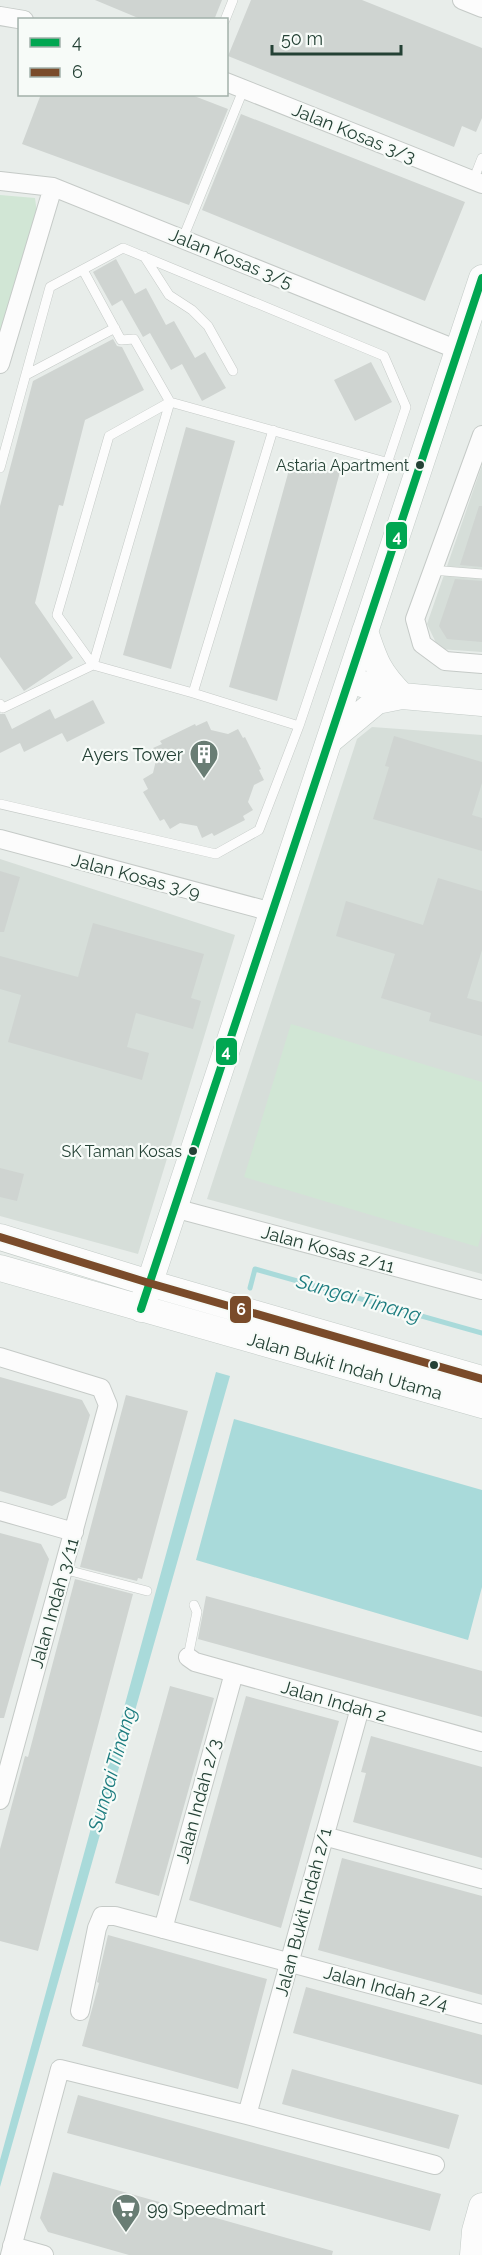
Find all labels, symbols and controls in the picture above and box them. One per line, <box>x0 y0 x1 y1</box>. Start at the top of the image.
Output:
legend <box>18 18 228 96</box>
scale bar <box>272 18 401 56</box>
text: 50 m <box>281 28 323 49</box>
text: 4 <box>72 31 82 52</box>
text: 6 <box>72 61 83 82</box>
street label: Jalan Kosas 3/3 <box>289 99 419 167</box>
street label: Jalan Kosas 3/5 <box>166 224 296 292</box>
place label: Astaria Apartment <box>276 456 410 475</box>
marker: Astaria Apartment <box>414 459 426 471</box>
line badge: 4 <box>385 521 408 550</box>
text: 4 <box>392 527 402 546</box>
building icon: Ayers Tower <box>188 738 220 780</box>
place label: Ayers Tower <box>82 744 184 765</box>
street label: Jalan Kosas 3/9 <box>69 849 203 903</box>
line badge: 4 <box>215 1037 238 1066</box>
text: 4 <box>221 1042 231 1061</box>
place label: SK Taman Kosas <box>61 1142 182 1161</box>
marker: SK Taman Kosas <box>187 1145 199 1157</box>
street label: Jalan Kosas 2/11 <box>259 1221 397 1277</box>
water label: Sungai Tinang <box>293 1268 424 1327</box>
line badge: 6 <box>229 1295 252 1324</box>
text: 6 <box>236 1300 246 1319</box>
street label: Jalan Bukit Indah Utama <box>245 1328 445 1404</box>
unlabelled marker <box>428 1359 440 1371</box>
street label: Jalan Indah 3/11 <box>25 1535 83 1671</box>
street label: Jalan Indah 2 <box>279 1676 389 1726</box>
water label: Sungai Tinang <box>82 1704 141 1835</box>
street label: Jalan Indah 2/3 <box>171 1736 225 1866</box>
street label: Jalan Bukit Indah 2/1 <box>270 1825 336 1999</box>
street label: Jalan Indah 2/4 <box>322 1961 451 2015</box>
supermarket icon: 99 Speedmart <box>110 2192 142 2234</box>
place label: 99 Speedmart <box>147 2198 266 2219</box>

